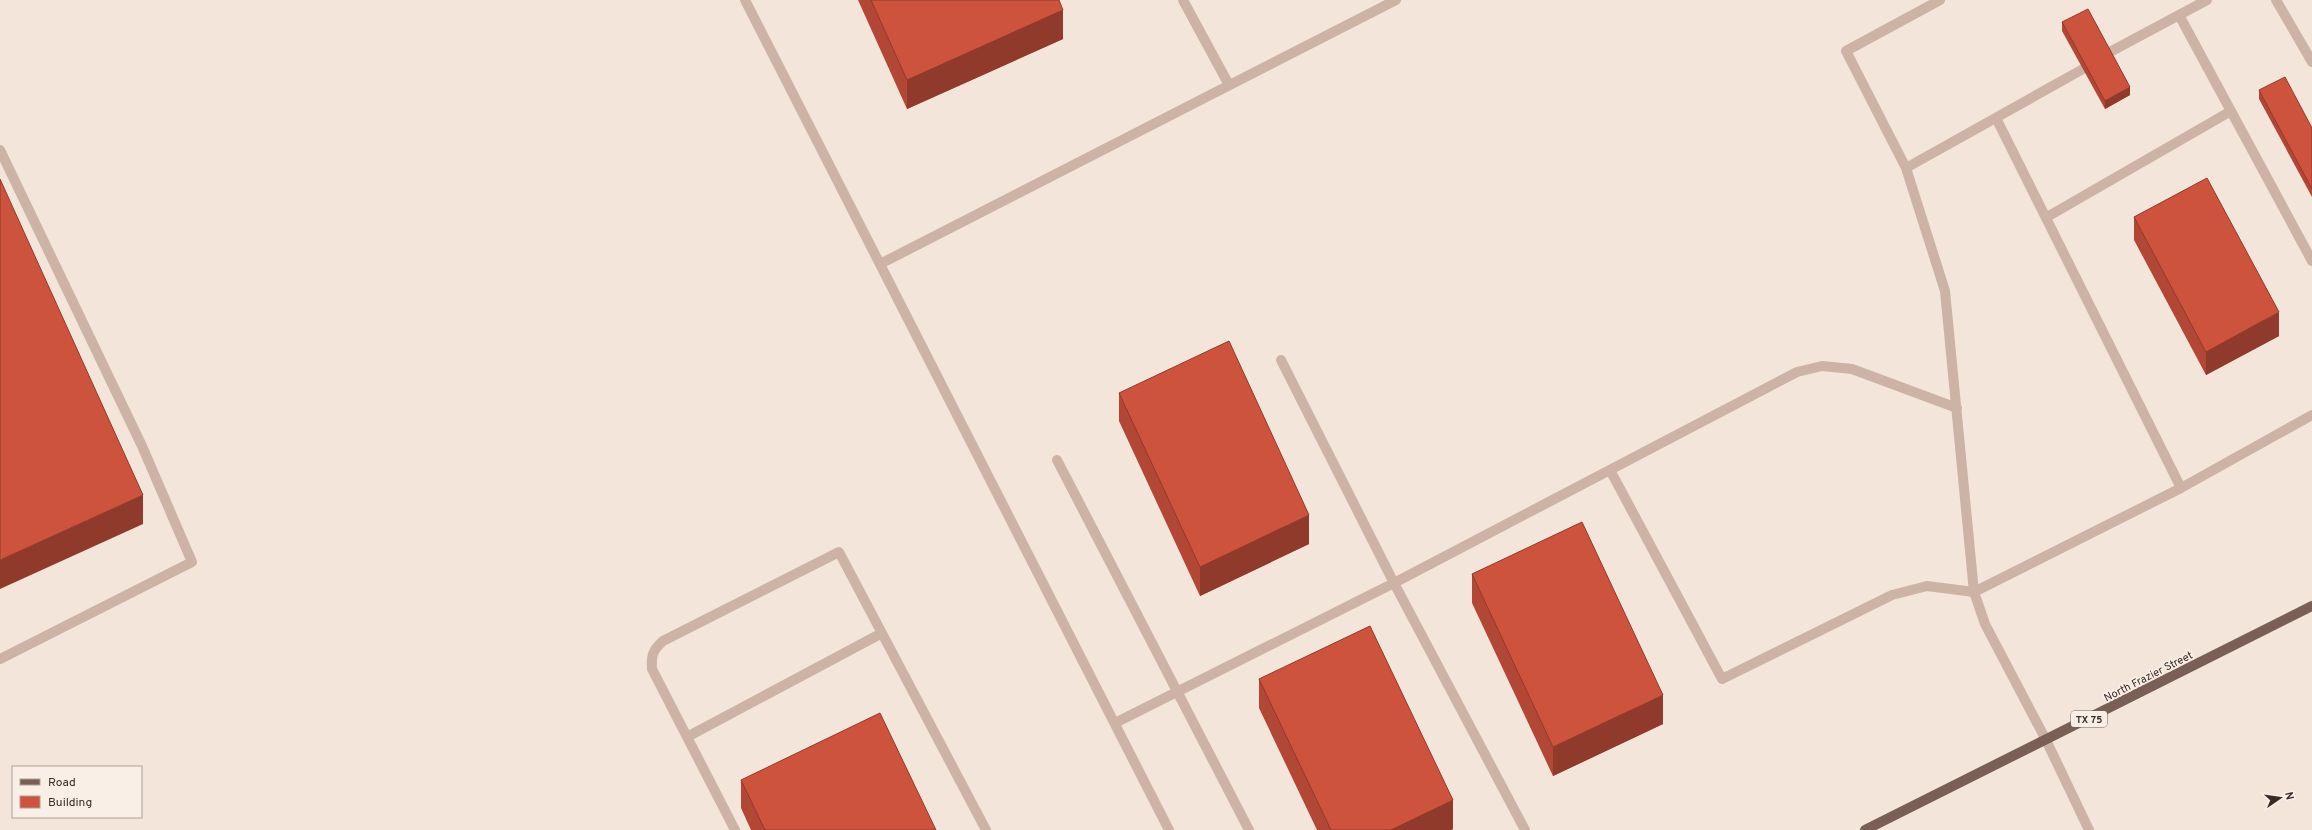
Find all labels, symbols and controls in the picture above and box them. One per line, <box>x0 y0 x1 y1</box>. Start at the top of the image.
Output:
street label: North Frazier Street <box>2102 648 2195 705</box>
road number: TX 75 <box>2071 711 2107 727</box>
legend <box>12 766 142 818</box>
text: Road <box>48 775 76 791</box>
north arrow <box>2260 778 2300 818</box>
text: N <box>2281 791 2296 801</box>
text: Building <box>48 795 92 811</box>

